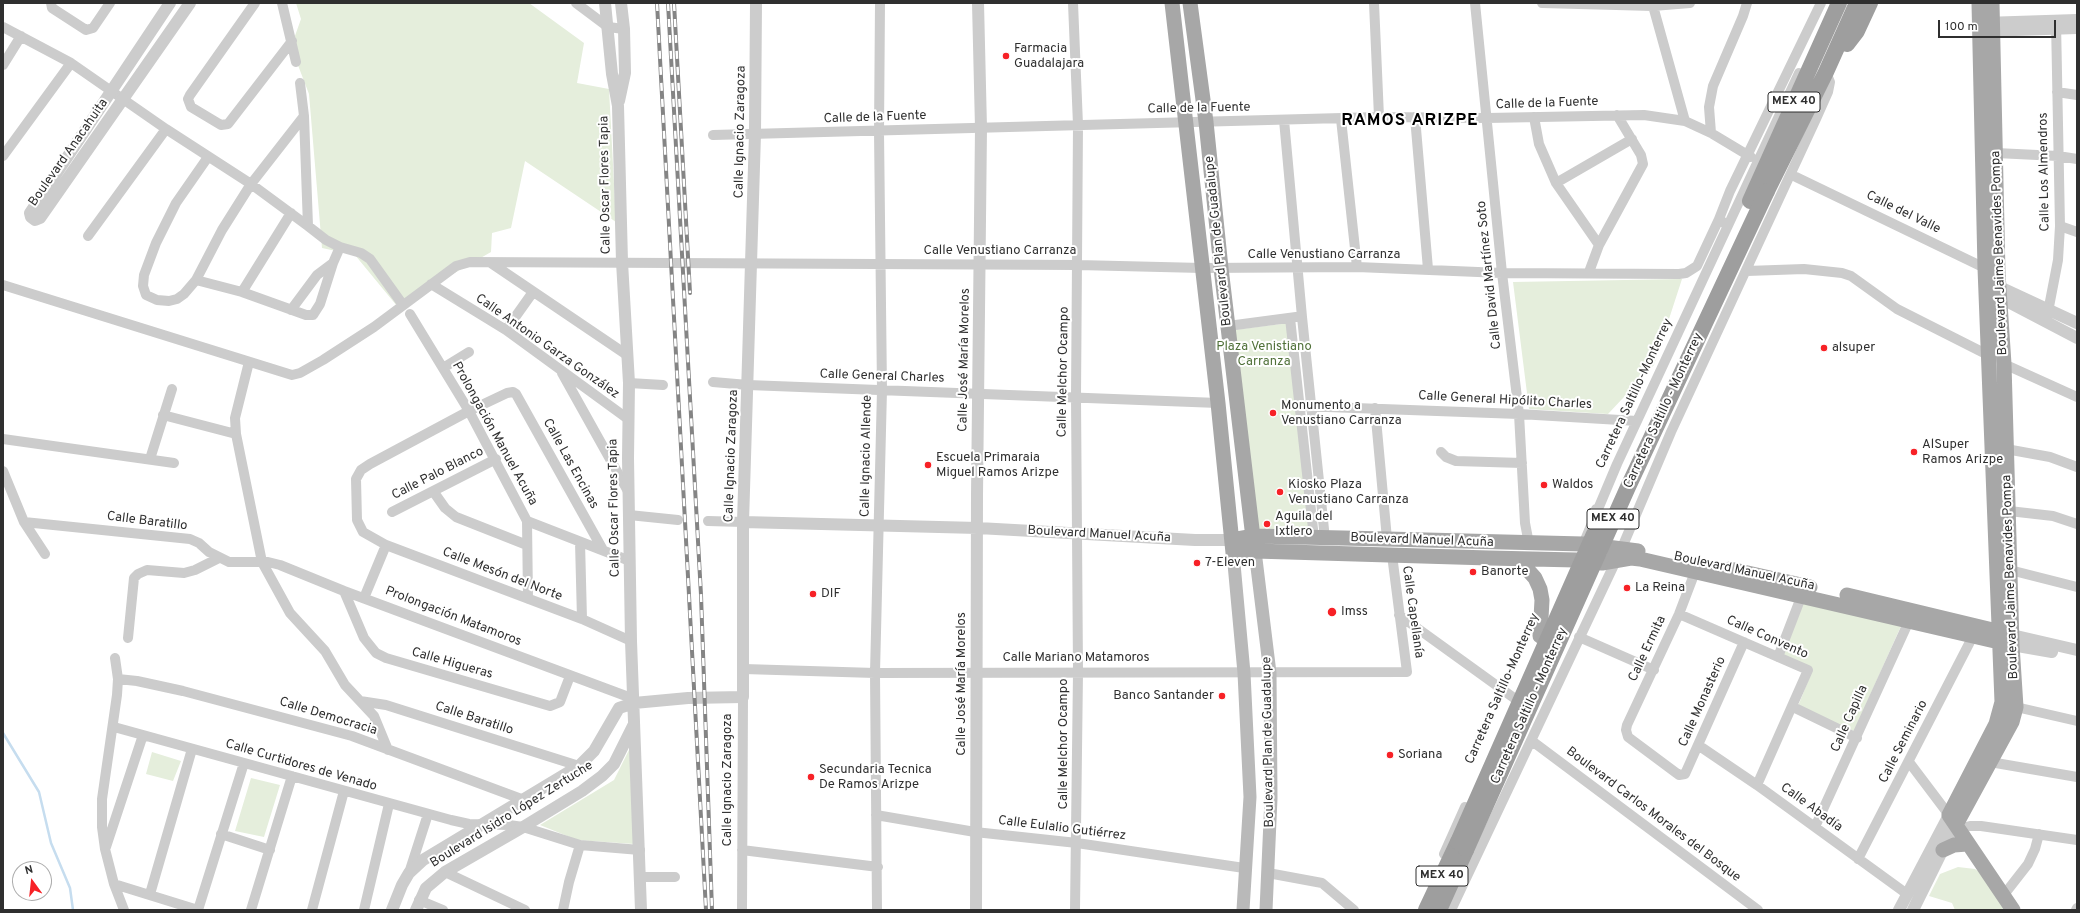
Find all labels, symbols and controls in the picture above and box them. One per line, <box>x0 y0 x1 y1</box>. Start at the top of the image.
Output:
scale bar <box>1940 12 2058 38</box>
text: 100 m <box>1945 19 1978 35</box>
place label: Farmacia Guadalajara <box>1014 41 1084 72</box>
marker: Farmacia Guadalajara <box>1001 51 1011 61</box>
street label: Calle Ignacio Zaragoza <box>732 65 750 199</box>
road number: MEX 40 <box>1768 92 1820 112</box>
street label: Calle de la Fuente <box>1495 94 1599 114</box>
street label: Boulevard Anacahuita <box>26 96 112 210</box>
street label: Calle de la Fuente <box>1147 100 1251 118</box>
street label: Calle de la Fuente <box>823 108 927 128</box>
district label: RAMOS ARIZPE <box>1341 112 1479 132</box>
street label: Calle Los Almendros <box>2036 112 2054 232</box>
street label: Calle Oscar Flores Tapia <box>597 116 615 254</box>
street label: Boulevard Jaime Benavides Pompa <box>1989 151 2011 355</box>
street label: Boulevard Plan de Guadalupe <box>1202 155 1236 327</box>
street label: Calle del Valle <box>1863 188 1943 238</box>
street label: Calle David Martínez Soto <box>1474 200 1506 350</box>
street label: Calle Venustiano Carranza <box>924 243 1076 259</box>
street label: Calle Venustiano Carranza <box>1248 247 1400 263</box>
street label: Calle José María Morelos <box>956 288 974 432</box>
street label: Calle Antonio Garza González <box>472 291 622 403</box>
street label: Calle Melchor Ocampo <box>1055 306 1073 438</box>
street label: Carretera Saltillo-Monterrey <box>1593 316 1677 472</box>
street label: Carretera Saltillo - Monterrey <box>1621 331 1707 491</box>
park label: Plaza Venistiano Carranza <box>1216 339 1312 370</box>
place label: alsuper <box>1832 340 1875 356</box>
marker: alsuper <box>1819 343 1829 353</box>
street label: Prolongación Manuel Acuña <box>448 359 540 509</box>
street label: Calle General Charles <box>819 367 945 387</box>
street label: Calle Ignacio Zaragoza <box>722 389 742 523</box>
street label: Calle General Hipólito Charles <box>1418 389 1592 413</box>
street label: Calle Ignacio Allende <box>858 395 876 517</box>
place label: Monumento a Venustiano Carranza <box>1281 398 1402 429</box>
marker: Monumento a Venustiano Carranza <box>1268 408 1278 418</box>
street label: Calle Las Encinas <box>539 416 601 512</box>
place label: AlSuper Ramos Arizpe <box>1922 437 2003 468</box>
street label: Calle Oscar Flores Tapia <box>606 439 624 577</box>
street label: Calle Palo Blanco <box>390 444 486 504</box>
marker: AlSuper Ramos Arizpe <box>1909 447 1919 457</box>
place label: Escuela Primaraia Miguel Ramos Arizpe <box>936 450 1059 481</box>
marker: Escuela Primaraia Miguel Ramos Arizpe <box>923 460 933 470</box>
street label: Boulevard Jaime Benavides Pompa <box>2000 475 2022 679</box>
place label: Kiosko Plaza Venustiano Carranza <box>1288 477 1409 508</box>
place label: Waldos <box>1552 477 1593 493</box>
marker: Waldos <box>1539 480 1549 490</box>
marker: Kiosko Plaza Venustiano Carranza <box>1275 487 1285 497</box>
street label: Calle Baratillo <box>106 509 188 535</box>
place label: Aguila del Ixtlero <box>1275 509 1333 540</box>
road number: MEX 40 <box>1587 509 1639 529</box>
marker: Aguila del Ixtlero <box>1262 519 1272 529</box>
street label: Boulevard Manuel Acuña <box>1027 523 1171 547</box>
street label: Boulevard Manuel Acuña <box>1350 531 1494 551</box>
street label: Calle Mesón del Norte <box>440 545 564 605</box>
street label: Boulevard Manuel Acuña <box>1672 549 1816 595</box>
place label: 7-Eleven <box>1205 555 1255 571</box>
marker: 7-Eleven <box>1192 558 1202 568</box>
place label: Banorte <box>1481 564 1528 580</box>
street label: Calle Capellanía <box>1398 565 1426 659</box>
marker: Banorte <box>1468 567 1478 577</box>
place label: La Reina <box>1635 580 1685 596</box>
marker: La Reina <box>1622 583 1632 593</box>
street label: Prolongación Matamoros <box>383 584 523 650</box>
place label: DIF <box>821 586 841 602</box>
marker: DIF <box>808 589 818 599</box>
place label: Imss <box>1341 604 1368 620</box>
marker: Imss <box>1326 606 1338 618</box>
street label: Carretera Saltillo-Monterrey <box>1463 611 1543 767</box>
street label: Calle José María Morelos <box>954 612 970 756</box>
street label: Calle Convento <box>1724 613 1810 663</box>
street label: Calle Ermita <box>1626 614 1670 684</box>
street label: Carretera Saltillo - Monterrey <box>1488 625 1572 787</box>
street label: Calle Higueras <box>410 645 494 683</box>
street label: Calle Mariano Matamoros <box>1002 650 1150 666</box>
street label: Calle Monasterio <box>1676 654 1730 750</box>
street label: Boulevard Plan de Guadalupe <box>1260 656 1278 828</box>
street label: Calle Melchor Ocampo <box>1056 678 1072 810</box>
street label: Calle Capilla <box>1828 683 1872 755</box>
place label: Banco Santander <box>1113 688 1214 704</box>
marker: Banco Santander <box>1217 691 1227 701</box>
street label: Calle Democracia <box>277 695 379 739</box>
street label: Calle Seminario <box>1876 698 1932 786</box>
street label: Calle Baratillo <box>433 699 515 739</box>
street label: Calle Ignacio Zaragoza <box>720 714 736 846</box>
street label: Calle Curtidores de Venado <box>223 737 379 795</box>
street label: Boulevard Carlos Morales del Bosque <box>1563 744 1743 886</box>
place label: Soriana <box>1398 747 1442 763</box>
marker: Soriana <box>1385 750 1395 760</box>
street label: Boulevard Isidro López Zertuche <box>428 758 596 872</box>
place label: Secundaria Tecnica De Ramos Arizpe <box>819 762 932 793</box>
marker: Secundaria Tecnica De Ramos Arizpe <box>806 772 816 782</box>
street label: Calle Abadía <box>1777 780 1845 836</box>
street label: Calle Eulalio Gutiérrez <box>997 813 1127 845</box>
north arrow <box>12 861 52 901</box>
text: N <box>24 863 35 878</box>
road number: MEX 40 <box>1416 866 1468 886</box>

